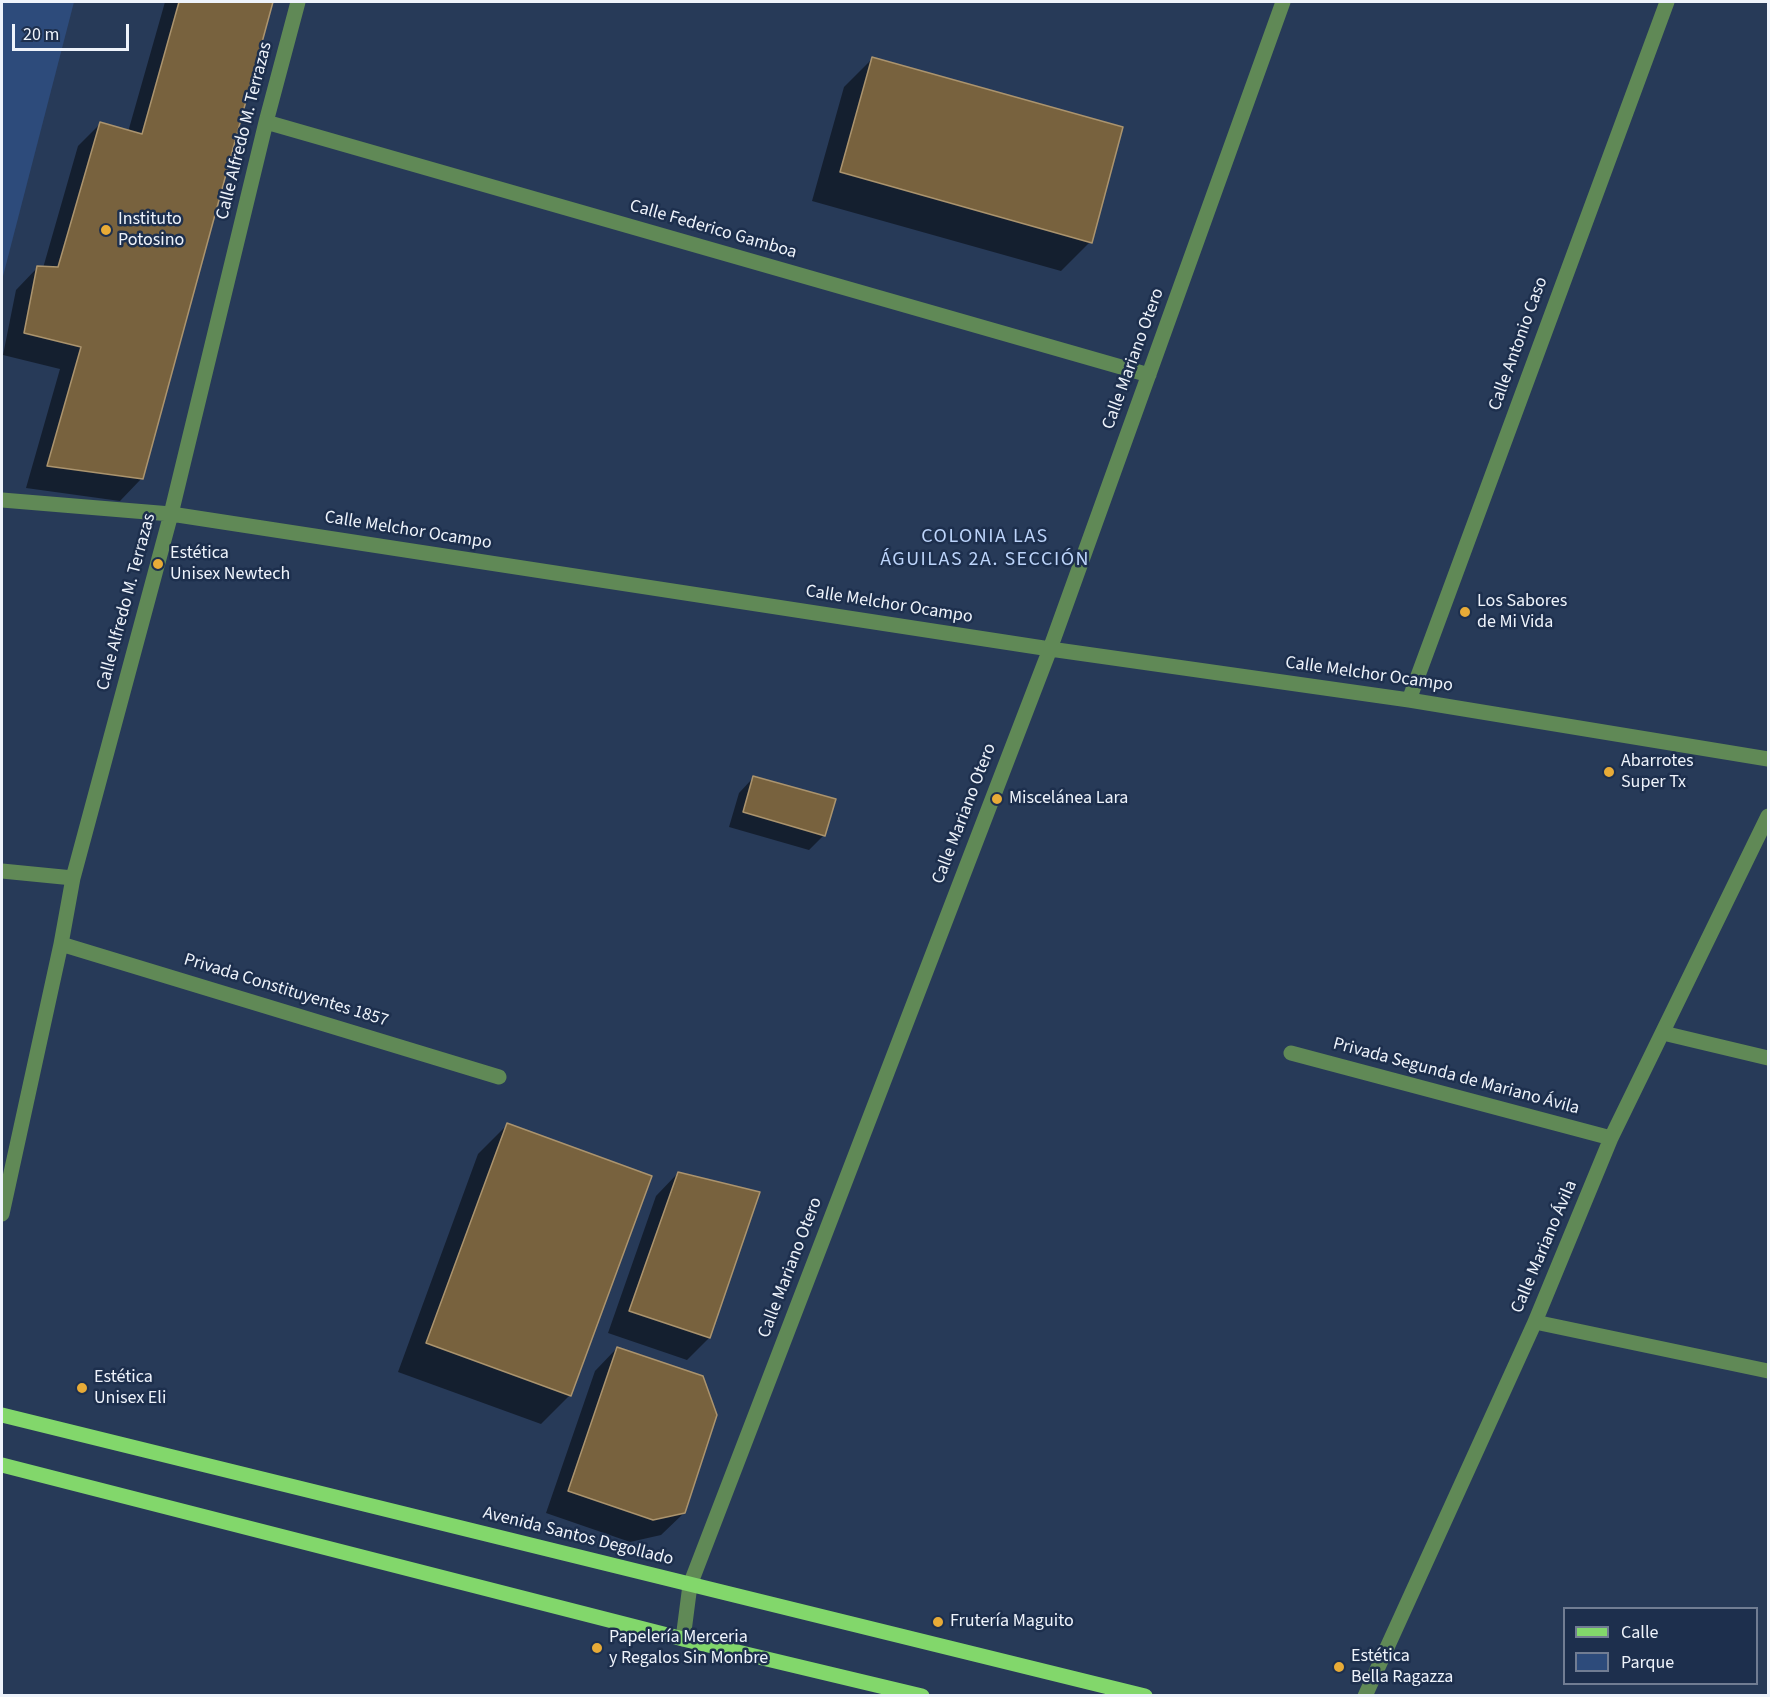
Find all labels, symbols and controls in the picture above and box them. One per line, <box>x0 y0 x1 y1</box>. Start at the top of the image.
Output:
scale bar <box>15 12 132 50</box>
text: 20 m <box>23 22 59 47</box>
street label: Calle Alfredo M. Terrazas <box>212 40 278 222</box>
street label: Calle Federico Gamboa <box>627 196 799 264</box>
place label: Instituto Potosino <box>118 209 184 252</box>
marker: Instituto Potosino <box>99 223 113 237</box>
street label: Calle Antonio Caso <box>1485 274 1553 414</box>
street label: Calle Mariano Otero <box>1098 285 1170 433</box>
street label: Calle Melchor Ocampo <box>323 507 493 555</box>
street label: Calle Alfredo M. Terrazas <box>93 511 161 693</box>
district label: COLONIA LAS ÁGUILAS 2A. SECCIÓN <box>880 526 1090 573</box>
place label: Estética Unisex Newtech <box>170 543 290 586</box>
marker: Estética Unisex Newtech <box>151 557 165 571</box>
street label: Calle Melchor Ocampo <box>804 581 974 629</box>
place label: Los Sabores de Mi Vida <box>1477 591 1567 634</box>
marker: Los Sabores de Mi Vida <box>1458 605 1472 619</box>
street label: Calle Melchor Ocampo <box>1284 653 1454 697</box>
street label: Calle Mariano Otero <box>928 741 1002 887</box>
place label: Abarrotes Super Tx <box>1621 751 1694 794</box>
marker: Abarrotes Super Tx <box>1602 765 1616 779</box>
place label: Miscelánea Lara <box>1009 788 1128 810</box>
marker: Miscelánea Lara <box>990 792 1004 806</box>
street label: Privada Constituyentes 1857 <box>181 950 391 1032</box>
street label: Privada Segunda de Mariano Ávila <box>1330 1034 1582 1120</box>
street label: Calle Mariano Ávila <box>1507 1177 1583 1317</box>
street label: Calle Mariano Otero <box>754 1195 828 1341</box>
place label: Estética Unisex Eli <box>94 1367 166 1410</box>
marker: Estética Unisex Eli <box>75 1381 89 1395</box>
street label: Avenida Santos Degollado <box>481 1503 675 1571</box>
legend <box>1563 1607 1758 1685</box>
place label: Frutería Maguito <box>950 1611 1074 1633</box>
marker: Frutería Maguito <box>931 1615 945 1629</box>
text: Calle <box>1621 1620 1658 1645</box>
place label: Papelería Merceria y Regalos Sin Monbre <box>609 1627 768 1670</box>
marker: Papelería Merceria y Regalos Sin Monbre <box>590 1641 604 1655</box>
place label: Estética Bella Ragazza <box>1351 1646 1453 1688</box>
text: Parque <box>1621 1650 1674 1675</box>
marker: Estética Bella Ragazza <box>1332 1660 1346 1674</box>

